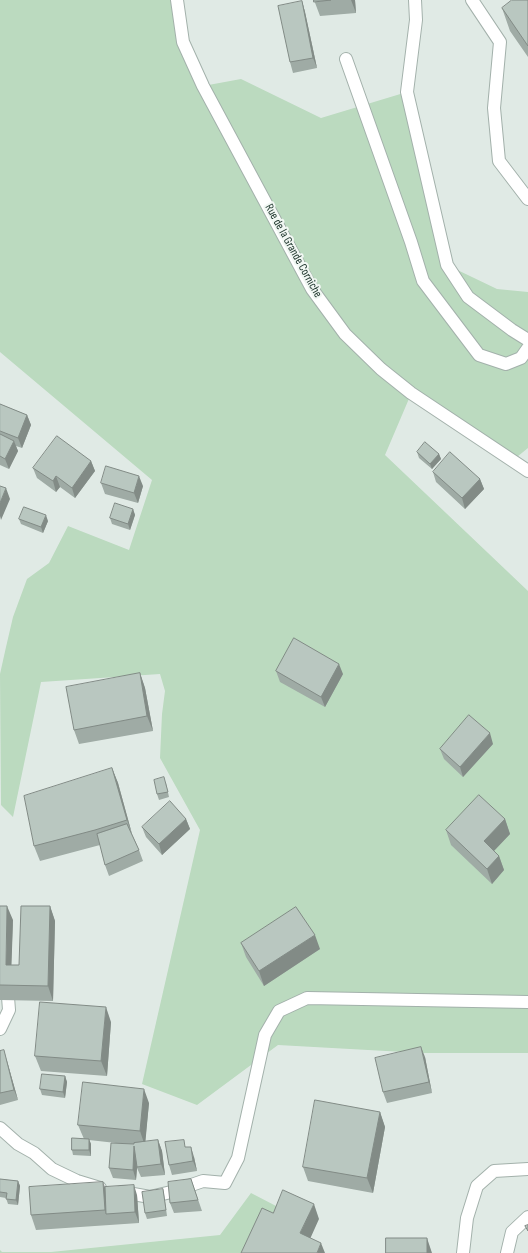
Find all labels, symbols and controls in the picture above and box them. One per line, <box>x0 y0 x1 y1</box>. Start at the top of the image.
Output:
street label: Rue de la Grande Corniche <box>261 202 325 300</box>

